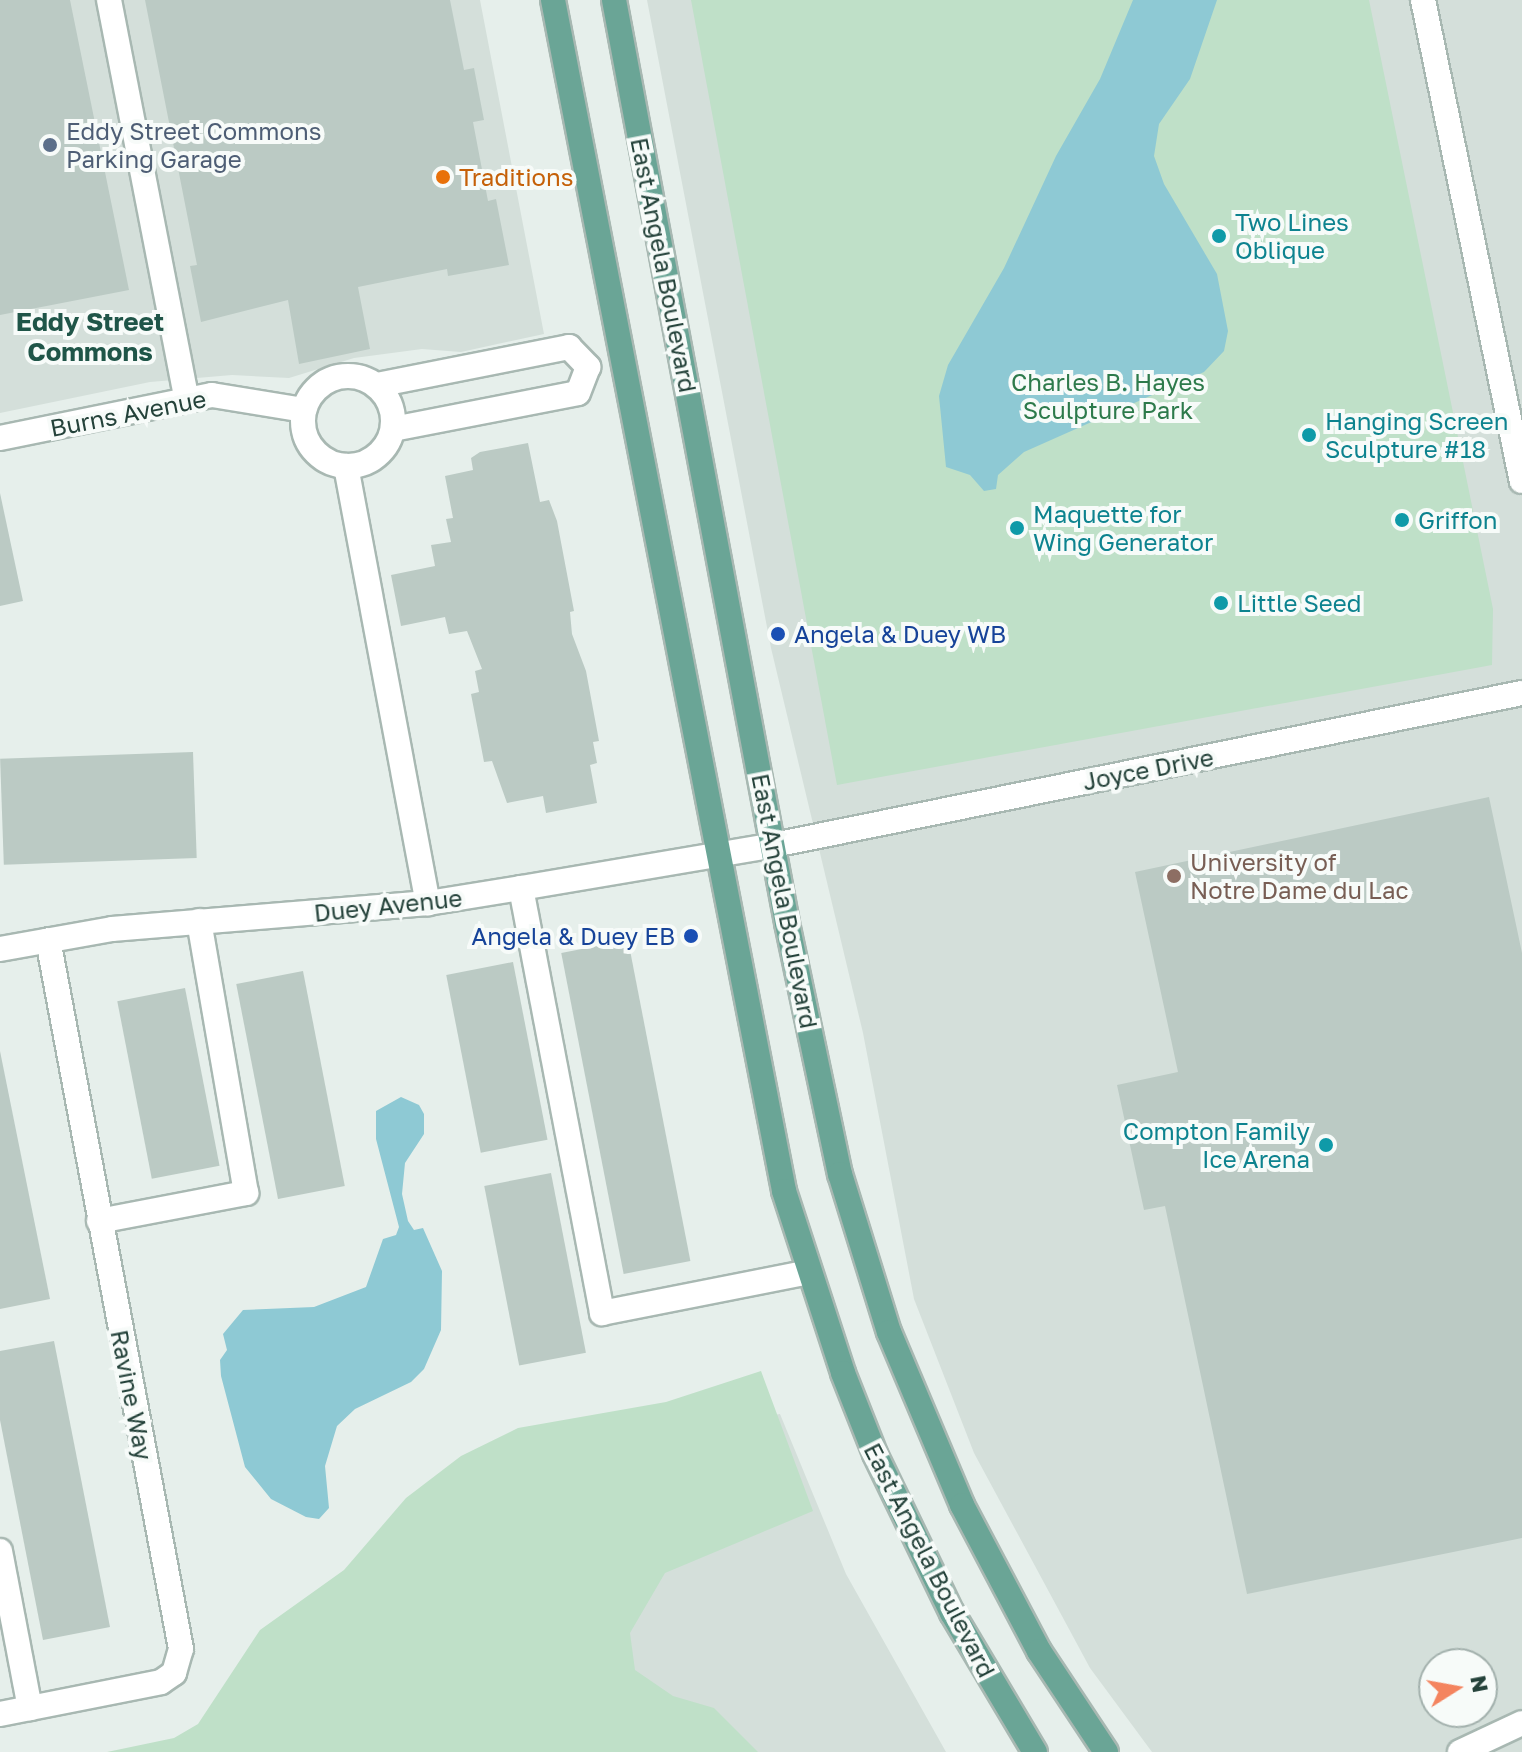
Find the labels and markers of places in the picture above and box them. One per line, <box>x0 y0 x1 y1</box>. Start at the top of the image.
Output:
place label: Eddy Street Commons Parking Garage <box>66 117 321 173</box>
marker: Eddy Street Commons Parking Garage <box>41 136 59 154</box>
place label: Traditions <box>459 163 574 191</box>
marker: Traditions <box>434 168 452 186</box>
place label: Two Lines Oblique <box>1235 208 1349 264</box>
marker: Two Lines Oblique <box>1210 227 1228 245</box>
place label: Hanging Screen Sculpture #18 <box>1325 407 1508 463</box>
marker: Hanging Screen Sculpture #18 <box>1300 426 1318 444</box>
place label: Maquette for Wing Generator <box>1033 500 1213 556</box>
place label: Griffon <box>1418 506 1497 534</box>
marker: Griffon <box>1393 511 1411 529</box>
marker: Maquette for Wing Generator <box>1008 519 1026 537</box>
place label: Little Seed <box>1237 589 1361 617</box>
marker: Little Seed <box>1212 594 1230 612</box>
place label: Angela & Duey WB <box>794 620 1006 648</box>
marker: Angela & Duey WB <box>769 625 787 643</box>
place label: University of Notre Dame du Lac <box>1190 848 1409 904</box>
marker: University of Notre Dame du Lac <box>1165 867 1183 885</box>
place label: Angela & Duey EB <box>471 922 675 950</box>
marker: Angela & Duey EB <box>682 927 700 945</box>
place label: Compton Family Ice Arena <box>1123 1117 1310 1173</box>
marker: Compton Family Ice Arena <box>1317 1136 1335 1154</box>

